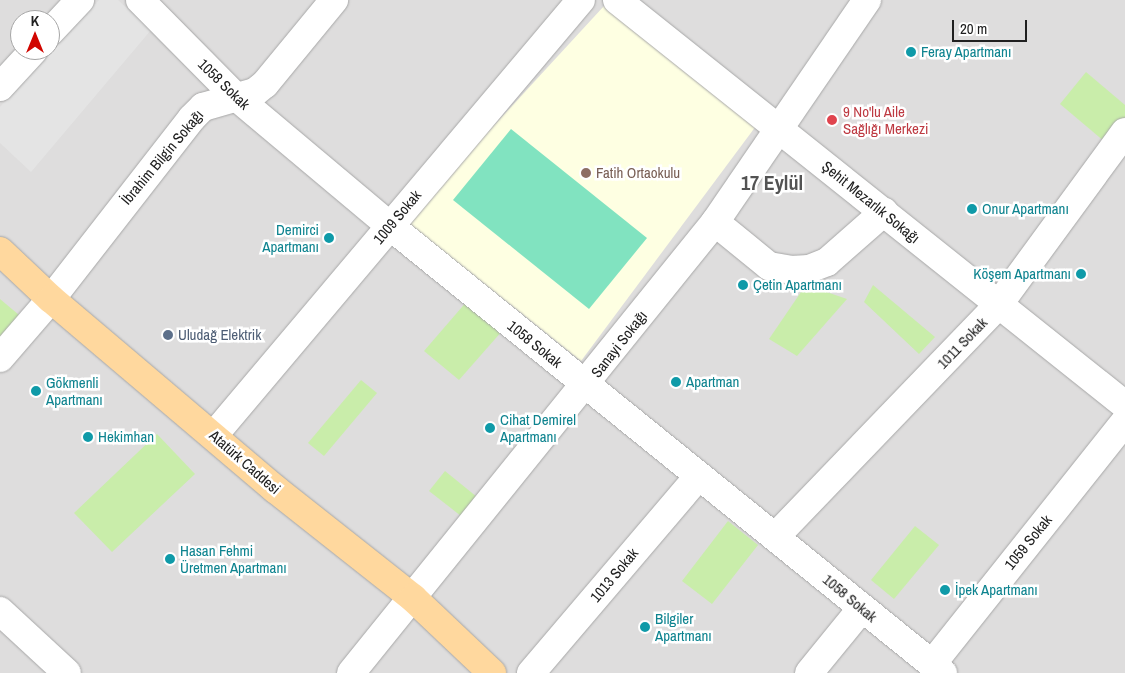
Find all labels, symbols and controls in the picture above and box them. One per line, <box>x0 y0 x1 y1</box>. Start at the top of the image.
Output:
north arrow <box>10 10 60 60</box>
scale bar <box>955 10 1030 42</box>
text: K <box>31 12 39 30</box>
text: 20 m <box>960 18 987 39</box>
place label: Feray Apartmanı <box>921 43 1012 61</box>
marker: Feray Apartmanı <box>905 46 917 58</box>
street label: 1058 Sokak <box>194 55 254 113</box>
place label: 9 No'lu Aile Sağlığı Merkezi <box>843 102 928 137</box>
street label: İbrahim Bilgin Sokağı <box>117 106 207 208</box>
marker: 9 No'lu Aile Sağlığı Merkezi <box>825 113 839 127</box>
street label: Şehit Mezarlık Sokağı <box>819 157 923 247</box>
place label: Fatih Ortaokulu <box>596 164 680 182</box>
marker: Fatih Ortaokulu <box>580 167 592 179</box>
district label: 17 Eylül <box>741 170 803 194</box>
street label: 1009 Sokak <box>369 186 425 248</box>
place label: Onur Apartmanı <box>982 200 1070 218</box>
marker: Onur Apartmanı <box>966 203 978 215</box>
place label: Demirci Apartmanı <box>262 220 319 255</box>
marker: Demirci Apartmanı <box>323 232 335 244</box>
place label: Köşem Apartmanı <box>973 265 1071 283</box>
marker: Köşem Apartmanı <box>1075 268 1087 280</box>
place label: Çetin Apartmanı <box>753 276 843 294</box>
marker: Çetin Apartmanı <box>737 279 749 291</box>
street label: Sanayi Sokağı <box>587 307 651 381</box>
street label: 1011 Sokak <box>933 314 991 372</box>
street label: 1058 Sokak <box>504 317 566 371</box>
place label: Uludağ Elektrik <box>178 326 261 344</box>
marker: Uludağ Elektrik <box>162 329 174 341</box>
place label: Gökmenli Apartmanı <box>46 373 103 408</box>
place label: Apartman <box>686 373 739 391</box>
marker: Apartman <box>670 376 682 388</box>
marker: Gökmenli Apartmanı <box>30 385 42 397</box>
place label: Cihat Demirel Apartmanı <box>500 410 576 445</box>
marker: Cihat Demirel Apartmanı <box>484 422 496 434</box>
street label: Atatürk Caddesi <box>206 426 284 498</box>
place label: Hekimhan <box>98 428 154 446</box>
marker: Hekimhan <box>82 431 94 443</box>
street label: 1059 Sokak <box>1001 511 1055 573</box>
place label: Hasan Fehmi Üretmen Apartmanı <box>180 541 287 576</box>
street label: 1013 Sokak <box>586 544 642 606</box>
marker: Hasan Fehmi Üretmen Apartmanı <box>164 553 176 565</box>
street label: 1058 Sokak <box>819 570 881 626</box>
place label: İpek Apartmanı <box>955 581 1038 599</box>
marker: İpek Apartmanı <box>939 584 951 596</box>
place label: Bilgiler Apartmanı <box>655 609 712 644</box>
marker: Bilgiler Apartmanı <box>639 621 651 633</box>

